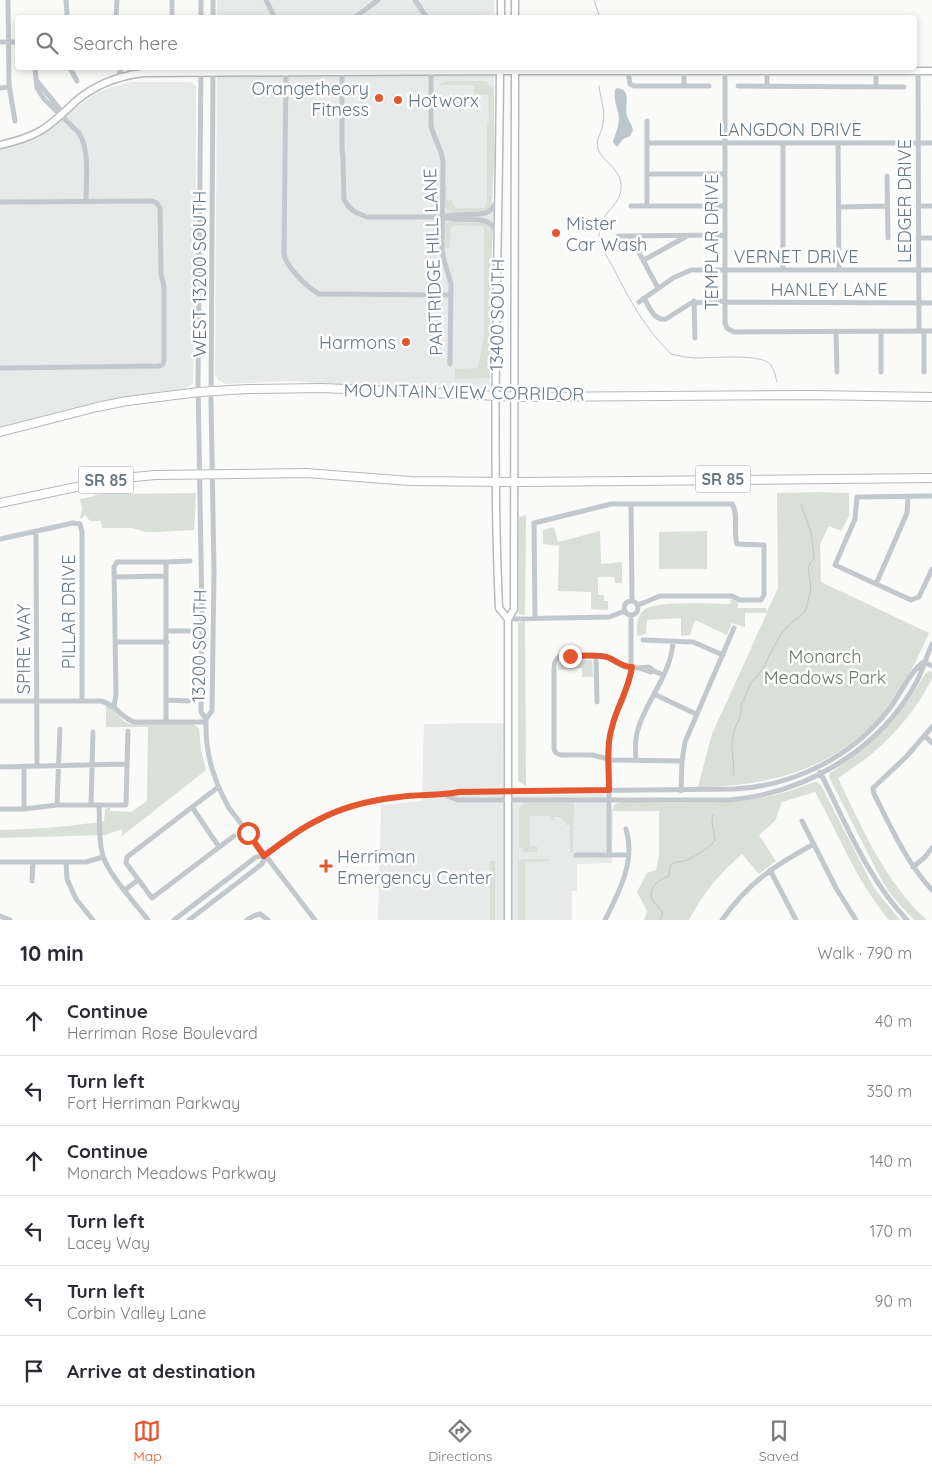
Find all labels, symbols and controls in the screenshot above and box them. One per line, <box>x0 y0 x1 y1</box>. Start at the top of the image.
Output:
search box <box>15 15 917 70</box>
icon: search <box>33 29 61 57</box>
text: Search here <box>73 31 178 55</box>
place label: Orangetheory Fitness <box>252 77 369 121</box>
place label: Hotworx <box>408 89 479 112</box>
marker: Orangetheory Fitness <box>373 92 385 104</box>
marker: Hotworx <box>392 94 404 106</box>
street label: LANGDON DRIVE <box>718 118 862 141</box>
street label: LEDGER DRIVE <box>893 139 916 263</box>
street label: PARTRIDGE HILL LANE <box>418 168 448 356</box>
street label: TEMPLAR DRIVE <box>700 174 723 310</box>
street label: WEST 13200 SOUTH <box>188 191 211 357</box>
place label: Mister Car Wash <box>566 212 647 256</box>
marker: Mister Car Wash <box>550 227 562 239</box>
street label: VERNET DRIVE <box>733 245 859 268</box>
street label: 13400 SOUTH <box>485 259 509 371</box>
street label: HANLEY LANE <box>770 278 888 301</box>
place label: Harmons <box>319 331 396 354</box>
marker: Harmons <box>400 336 412 348</box>
street label: MOUNTAIN VIEW CORRIDOR <box>343 378 585 406</box>
road number: SR 85 <box>78 466 134 494</box>
road number: SR 85 <box>696 466 750 492</box>
street label: PILLAR DRIVE <box>57 555 80 669</box>
street label: 13200 SOUTH <box>187 589 211 703</box>
street label: SPIRE WAY <box>12 604 35 694</box>
route end <box>559 645 582 668</box>
park label: Monarch Meadows Park <box>764 645 886 689</box>
route start <box>237 822 260 845</box>
place label: Herriman Emergency Center <box>337 845 492 889</box>
marker: Herriman Emergency Center <box>319 859 333 873</box>
text: 10 min <box>20 940 84 966</box>
text: Walk · 790 m <box>817 943 912 963</box>
text: Continue <box>67 999 148 1023</box>
icon: ahead <box>20 1007 48 1035</box>
text: 40 m <box>875 1011 912 1031</box>
text: Herriman Rose Boulevard <box>67 1023 258 1043</box>
text: Turn left <box>67 1069 145 1093</box>
icon: left <box>20 1077 48 1105</box>
text: 350 m <box>866 1081 912 1101</box>
text: Fort Herriman Parkway <box>67 1093 240 1113</box>
text: Continue <box>67 1139 148 1163</box>
icon: ahead <box>20 1147 48 1175</box>
text: 140 m <box>869 1151 912 1171</box>
text: Monarch Meadows Parkway <box>67 1163 276 1183</box>
text: Turn left <box>67 1209 145 1233</box>
icon: left <box>20 1217 48 1245</box>
text: 170 m <box>869 1221 912 1241</box>
text: Lacey Way <box>67 1233 150 1253</box>
text: Turn left <box>67 1279 145 1303</box>
icon: left <box>20 1287 48 1315</box>
text: 90 m <box>875 1291 912 1311</box>
text: Corbin Valley Lane <box>67 1303 206 1323</box>
icon: arrive <box>20 1357 48 1385</box>
text: Arrive at destination <box>67 1359 256 1383</box>
tab: Map <box>133 1417 162 1465</box>
tab: Directions <box>428 1417 492 1465</box>
tab: Saved <box>759 1417 799 1465</box>

